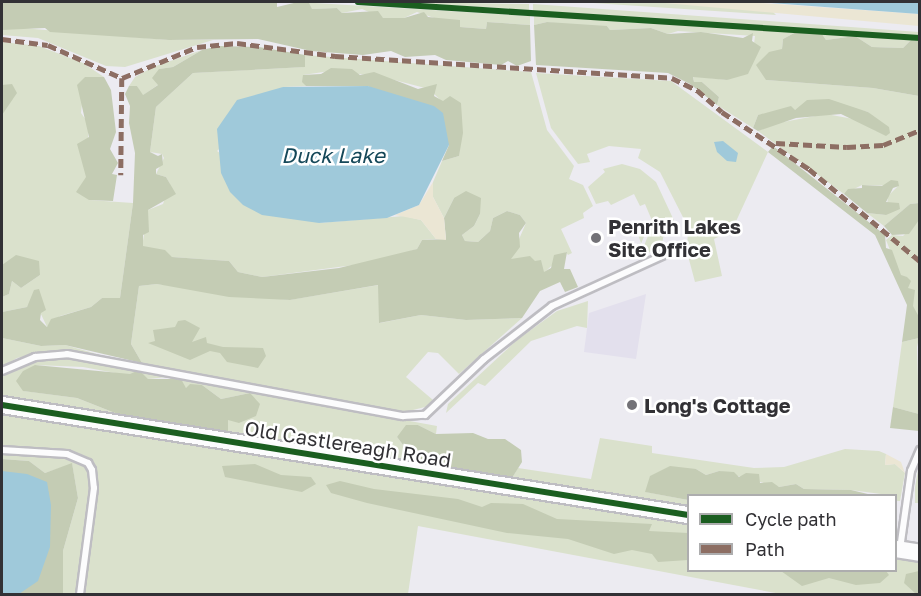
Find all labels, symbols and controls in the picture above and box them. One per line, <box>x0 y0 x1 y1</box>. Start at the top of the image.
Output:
water label: Duck Lake <box>281 142 385 168</box>
place label: Penrith Lakes Site Office <box>608 214 741 261</box>
marker: Penrith Lakes Site Office <box>589 231 603 245</box>
place label: Long's Cottage <box>644 393 790 417</box>
marker: Long's Cottage <box>625 398 639 412</box>
street label: Old Castlereagh Road <box>243 416 453 472</box>
legend <box>687 494 897 572</box>
text: Cycle path <box>745 508 837 530</box>
text: Path <box>745 538 785 560</box>

